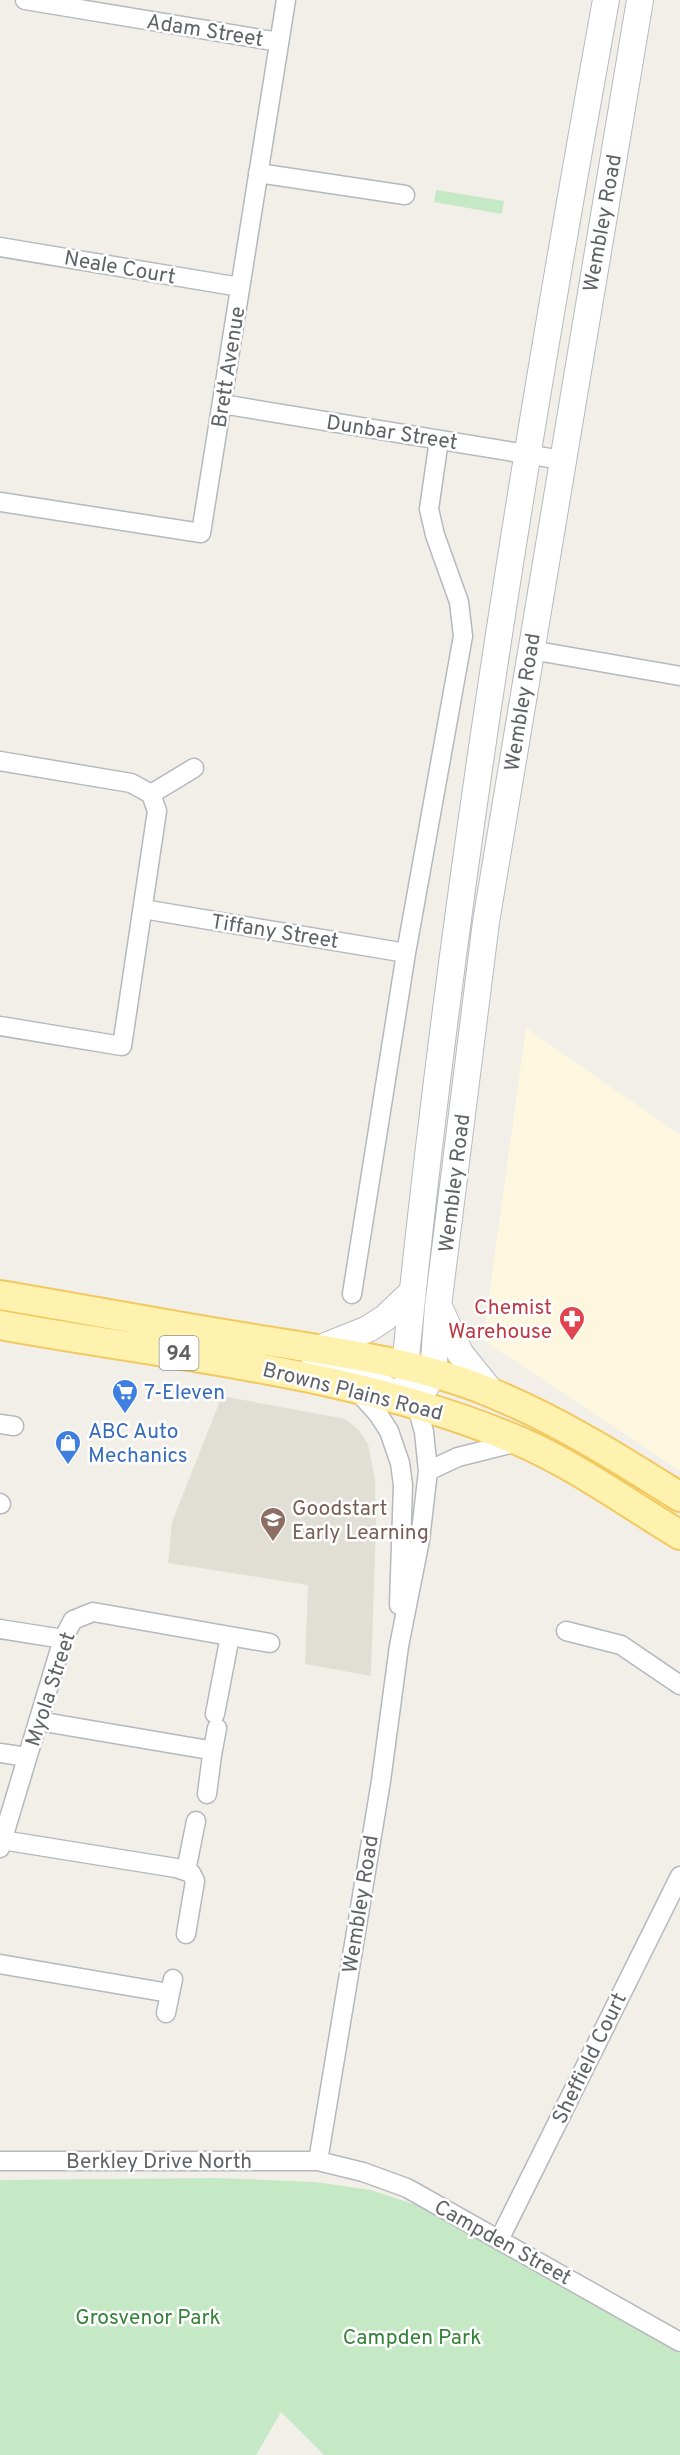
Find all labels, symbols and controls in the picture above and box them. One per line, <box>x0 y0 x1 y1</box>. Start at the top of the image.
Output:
street label: Adam Street <box>145 9 265 54</box>
street label: Wembley Road <box>578 152 629 294</box>
street label: Neale Court <box>62 245 178 292</box>
street label: Brett Avenue <box>207 305 252 430</box>
street label: Dunbar Street <box>324 410 459 457</box>
street label: Wembley Road <box>499 631 548 773</box>
street label: Tiffany Street <box>209 909 340 956</box>
street label: Wembley Road <box>434 1112 477 1254</box>
place label: Chemist Warehouse <box>448 1295 552 1346</box>
pharmacy icon: Chemist Warehouse <box>557 1304 587 1342</box>
road number: 94 <box>160 1336 198 1370</box>
street label: Browns Plains Road <box>260 1357 446 1428</box>
supermarket icon: 7-Eleven <box>110 1377 140 1415</box>
place label: 7-Eleven <box>144 1380 225 1407</box>
place label: ABC Auto Mechanics <box>88 1419 188 1470</box>
shop icon: ABC Auto Mechanics <box>53 1428 83 1466</box>
place label: Goodstart Early Learning <box>292 1496 429 1547</box>
school or university icon: Goodstart Early Learning <box>258 1505 288 1543</box>
street label: Myola Street <box>20 1629 83 1750</box>
street label: Wembley Road <box>337 1833 386 1975</box>
street label: Sheffield Court <box>547 1989 634 2129</box>
street label: Berkley Drive North <box>66 2149 252 2176</box>
street label: Campden Street <box>429 2194 576 2292</box>
park label: Grosvenor Park <box>75 2305 221 2332</box>
park label: Campden Park <box>343 2325 481 2352</box>

